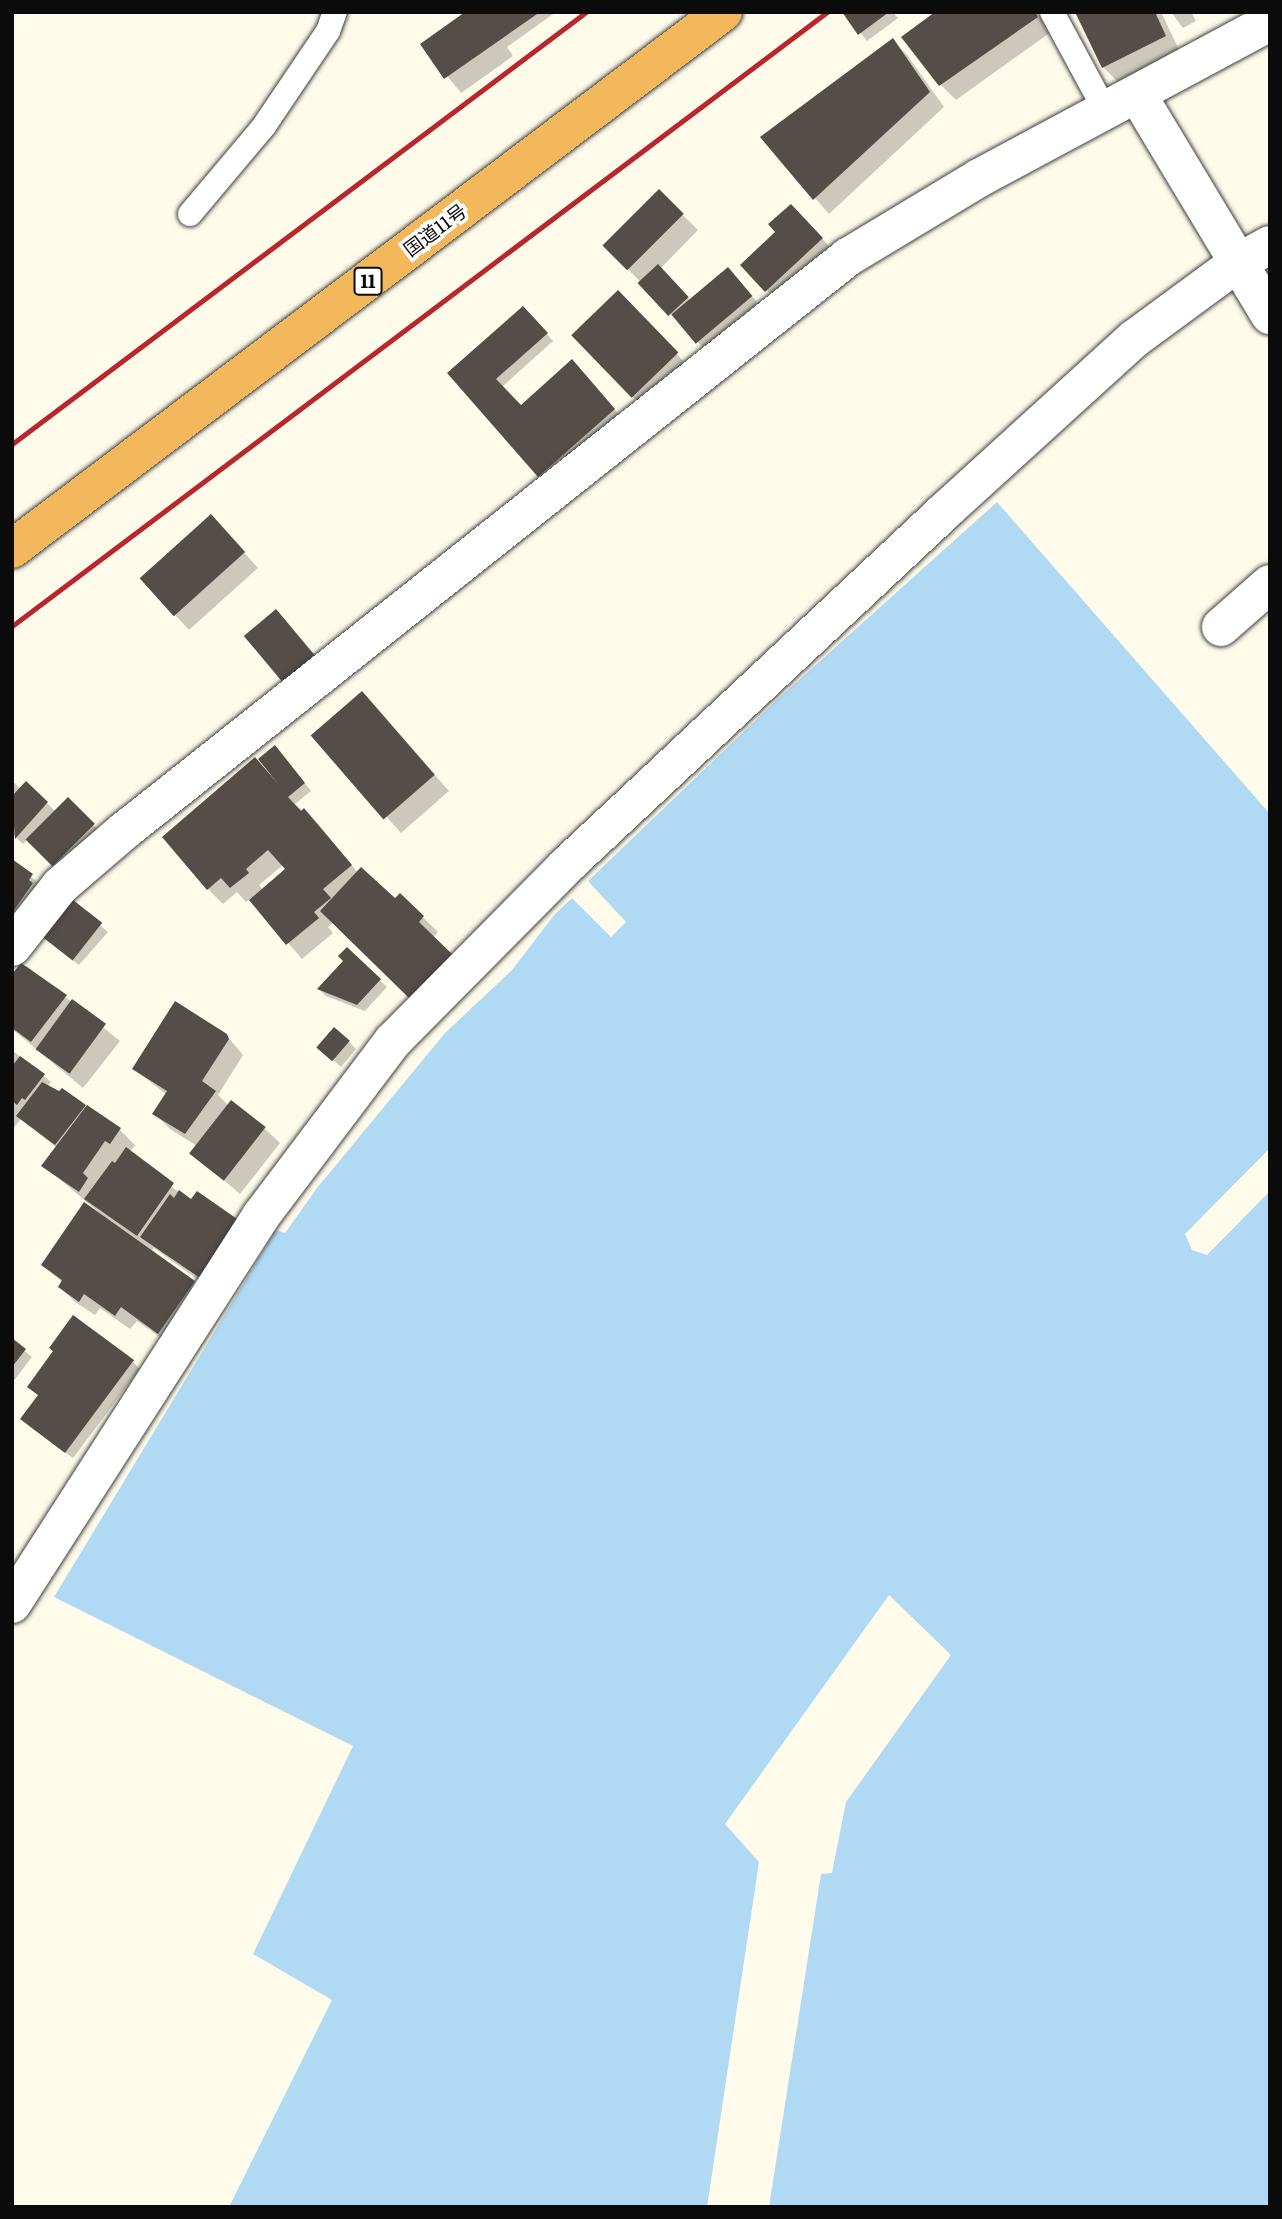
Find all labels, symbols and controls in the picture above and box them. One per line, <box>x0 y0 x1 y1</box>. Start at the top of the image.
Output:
street label: 国道11号 <box>399 199 471 261</box>
road number: 11 <box>352 267 384 296</box>

